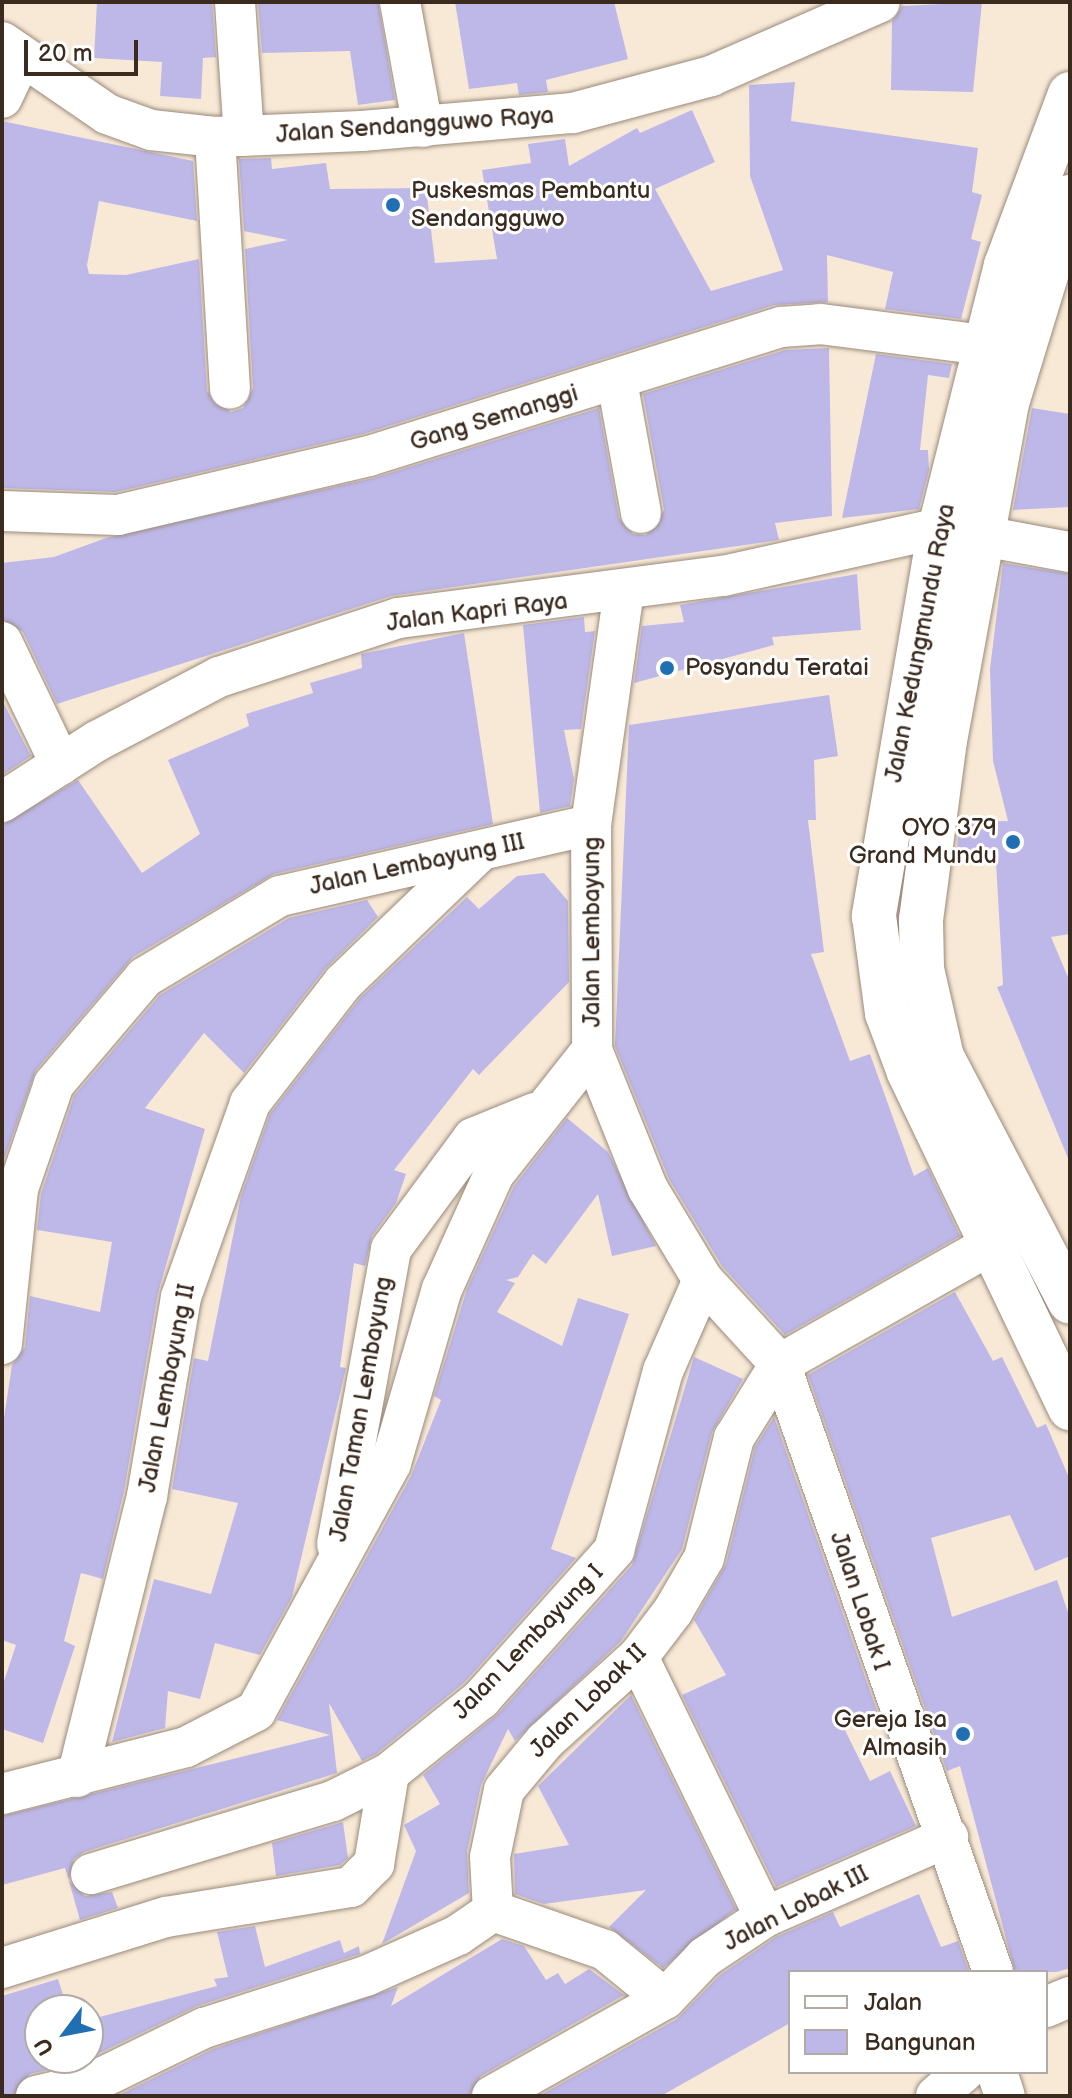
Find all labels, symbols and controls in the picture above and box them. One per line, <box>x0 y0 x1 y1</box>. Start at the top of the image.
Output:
scale bar <box>28 24 142 74</box>
text: 20 m <box>38 39 93 68</box>
street label: Jalan Sendangguwo Raya <box>275 101 555 149</box>
place label: Puskesmas Pembantu Sendangguwo <box>411 177 650 233</box>
marker: Puskesmas Pembantu Sendangguwo <box>382 194 404 216</box>
street label: Gang Semanggi <box>406 379 582 457</box>
street label: Jalan Kedungmundu Raya <box>879 501 961 785</box>
street label: Jalan Kapri Raya <box>385 587 569 637</box>
place label: Posyandu Teratai <box>685 654 870 682</box>
marker: Posyandu Teratai <box>656 657 678 679</box>
place label: OYO 379 Grand Mundu <box>849 814 997 870</box>
street label: Jalan Lembayung III <box>307 827 527 901</box>
marker: OYO 379 Grand Mundu <box>1004 833 1022 851</box>
street label: Jalan Lembayung <box>578 837 606 1027</box>
street label: Jalan Taman Lembayung <box>323 1274 399 1544</box>
street label: Jalan Lembayung II <box>133 1281 201 1495</box>
street label: Jalan Lobak I <box>824 1528 896 1674</box>
street label: Jalan Lembayung I <box>447 1558 609 1726</box>
street label: Jalan Lobak II <box>524 1638 652 1764</box>
place label: Gereja Isa Almasih <box>834 1706 947 1762</box>
marker: Gereja Isa Almasih <box>954 1725 972 1743</box>
street label: Jalan Lobak III <box>719 1859 873 1957</box>
legend <box>788 1970 1048 2074</box>
text: Jalan <box>864 1988 922 2017</box>
north arrow <box>24 1994 104 2074</box>
text: Bangunan <box>864 2028 975 2057</box>
text: U <box>29 2032 61 2060</box>

